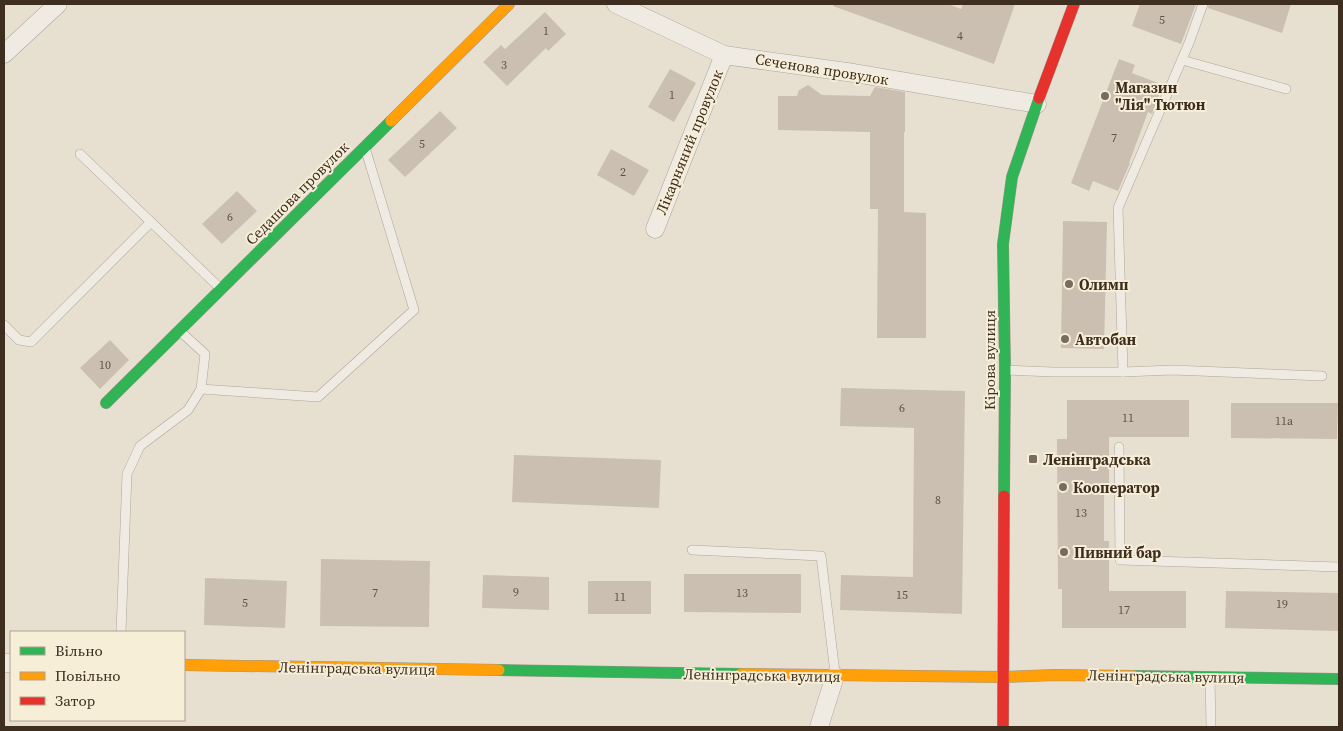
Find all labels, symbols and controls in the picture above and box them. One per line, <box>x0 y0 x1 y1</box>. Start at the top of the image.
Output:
house number: 5 <box>1159 12 1165 28</box>
house number: 1 <box>543 23 549 39</box>
house number: 4 <box>957 28 963 44</box>
street label: Сєченова провулок <box>754 48 891 90</box>
house number: 3 <box>501 57 507 73</box>
street label: Лікарняний провулок <box>650 66 728 218</box>
place label: Магазин "Лія" Тютюн <box>1115 77 1206 115</box>
house number: 1 <box>669 87 675 103</box>
marker: Магазин "Лія" Тютюн <box>1099 90 1111 102</box>
house number: 7 <box>1111 130 1117 146</box>
street label: Седашова провулок <box>241 136 354 249</box>
house number: 5 <box>419 136 425 152</box>
house number: 2 <box>620 164 626 180</box>
house number: 6 <box>227 209 233 225</box>
place label: Олимп <box>1079 274 1129 295</box>
marker: Олимп <box>1063 278 1075 290</box>
street label: Кірова вулиця <box>979 310 1000 410</box>
place label: Автобан <box>1075 329 1137 350</box>
marker: Автобан <box>1059 333 1071 345</box>
house number: 10 <box>99 357 111 373</box>
house number: 6 <box>899 400 905 416</box>
house number: 11 <box>1122 410 1134 426</box>
house number: 11а <box>1275 413 1294 429</box>
place label: Ленінградська <box>1043 449 1152 470</box>
marker: Ленінградська <box>1027 453 1039 465</box>
place label: Кооператор <box>1073 477 1160 498</box>
marker: Кооператор <box>1057 481 1069 493</box>
house number: 8 <box>935 492 941 508</box>
house number: 13 <box>1075 505 1087 521</box>
place label: Пивний бар <box>1074 542 1161 563</box>
marker: Пивний бар <box>1058 546 1070 558</box>
house number: 9 <box>513 584 519 600</box>
house number: 7 <box>372 585 378 601</box>
house number: 13 <box>736 585 748 601</box>
house number: 15 <box>896 587 908 603</box>
house number: 11 <box>614 589 626 605</box>
house number: 5 <box>242 595 248 611</box>
house number: 19 <box>1276 596 1288 612</box>
house number: 17 <box>1118 602 1130 618</box>
legend <box>10 631 185 721</box>
text: Вільно <box>55 640 103 661</box>
street label: Ленінградська вулиця <box>278 656 436 680</box>
street label: Ленінградська вулиця <box>683 663 841 687</box>
street label: Ленінградська вулиця <box>1087 664 1245 688</box>
text: Повільно <box>55 665 121 686</box>
text: Затор <box>55 690 96 711</box>

